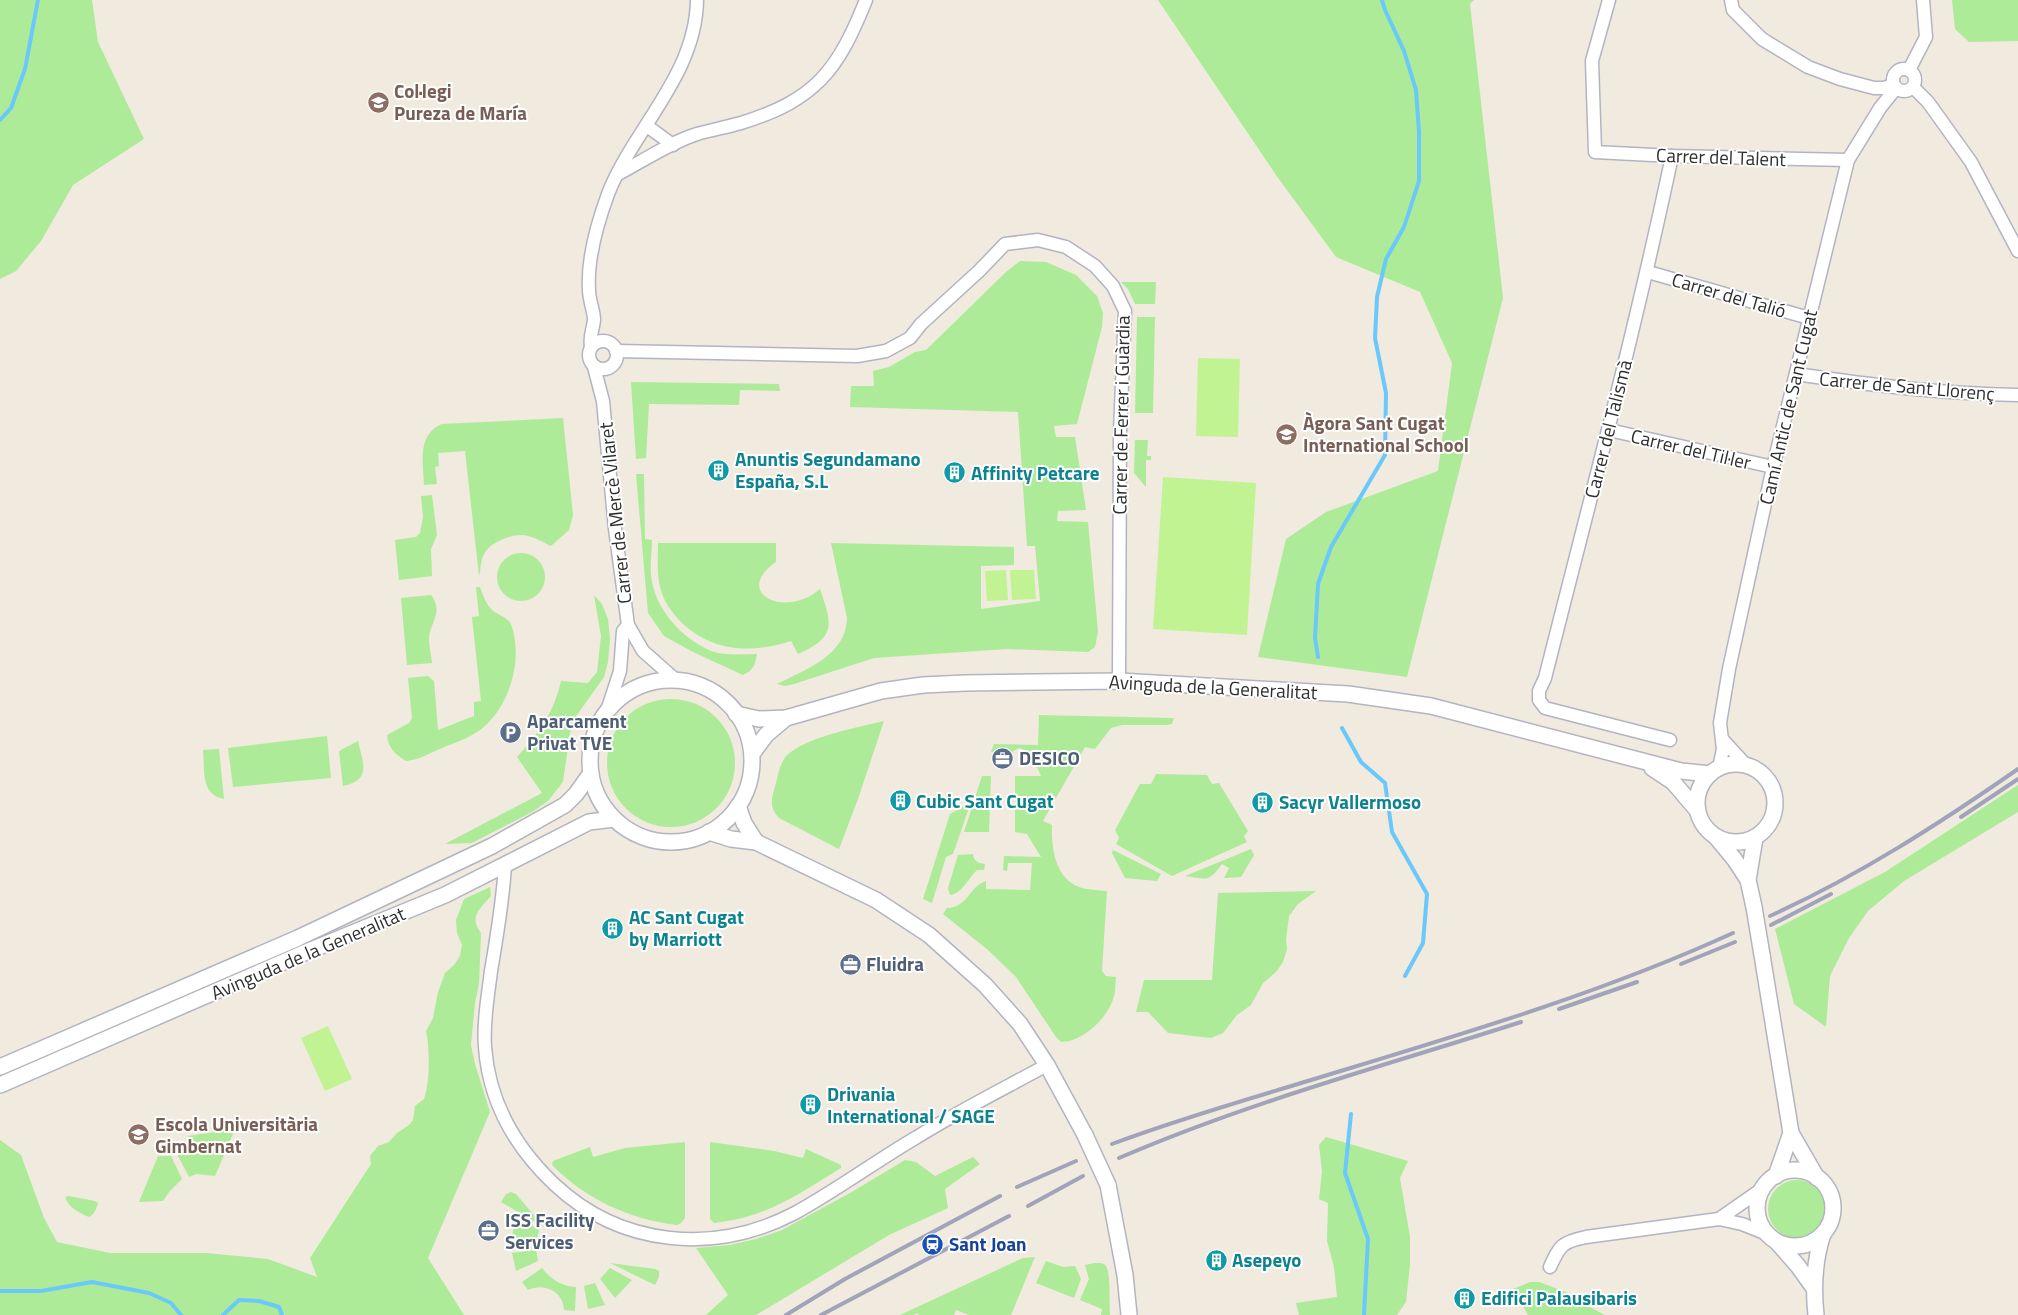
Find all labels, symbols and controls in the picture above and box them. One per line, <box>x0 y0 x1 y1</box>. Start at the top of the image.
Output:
place label: Col·legi Pureza de María <box>394 76 527 127</box>
school or university icon: Col·legi Pureza de María <box>366 90 390 114</box>
street label: Carrer del Talent <box>1656 140 1787 173</box>
street label: Carrer del Talió <box>1669 264 1790 325</box>
street label: Camí Antic de Sant Cugat <box>1751 306 1824 507</box>
street label: Carrer de Ferrer i Guàrdia <box>1104 315 1137 515</box>
street label: Carrer del Talismà <box>1576 356 1639 501</box>
street label: Carrer de Sant Llorenç <box>1818 363 1996 408</box>
place label: Àgora Sant Cugat International School <box>1303 408 1469 459</box>
street label: Carrer de Mercè Vilaret <box>591 420 638 605</box>
street label: Carrer del Til·ler <box>1628 421 1754 477</box>
school or university icon: Àgora Sant Cugat International School <box>1275 422 1299 446</box>
place label: Anuntis Segundamano España, S.L <box>735 444 921 495</box>
building icon: Anuntis Segundamano España, S.L <box>707 458 731 482</box>
place label: Affinity Petcare <box>971 458 1100 487</box>
building icon: Affinity Petcare <box>943 461 967 485</box>
street label: Avinguda de la Generalitat <box>1108 667 1318 706</box>
place label: Aparcament Privat TVE <box>527 706 627 757</box>
parking icon: Aparcament Privat TVE <box>499 720 523 744</box>
place label: DESICO <box>1019 743 1080 772</box>
office icon: DESICO <box>991 746 1015 770</box>
place label: Cubic Sant Cugat <box>916 786 1054 815</box>
place label: Sacyr Vallermoso <box>1279 787 1421 816</box>
building icon: Cubic Sant Cugat <box>888 789 912 813</box>
building icon: Sacyr Vallermoso <box>1251 790 1275 814</box>
street label: Avinguda de la Generalitat <box>206 898 410 1007</box>
place label: AC Sant Cugat by Marriott <box>629 902 744 953</box>
building icon: AC Sant Cugat by Marriott <box>601 916 625 940</box>
place label: Fluidra <box>866 949 924 978</box>
office icon: Fluidra <box>838 952 862 976</box>
place label: Drivania International / SAGE <box>827 1079 995 1130</box>
building icon: Drivania International / SAGE <box>799 1093 823 1117</box>
place label: Escola Universitària Gimbernat <box>155 1109 318 1160</box>
school or university icon: Escola Universitària Gimbernat <box>127 1123 151 1147</box>
place label: ISS Facility Services <box>505 1205 595 1256</box>
office icon: ISS Facility Services <box>477 1219 501 1243</box>
place label: Sant Joan <box>949 1229 1027 1258</box>
station icon: Sant Joan <box>921 1232 945 1256</box>
place label: Asepeyo <box>1232 1245 1301 1274</box>
building icon: Asepeyo <box>1204 1248 1228 1272</box>
place label: Edifici Palausibaris <box>1481 1283 1637 1312</box>
building icon: Edifici Palausibaris <box>1453 1286 1477 1310</box>

